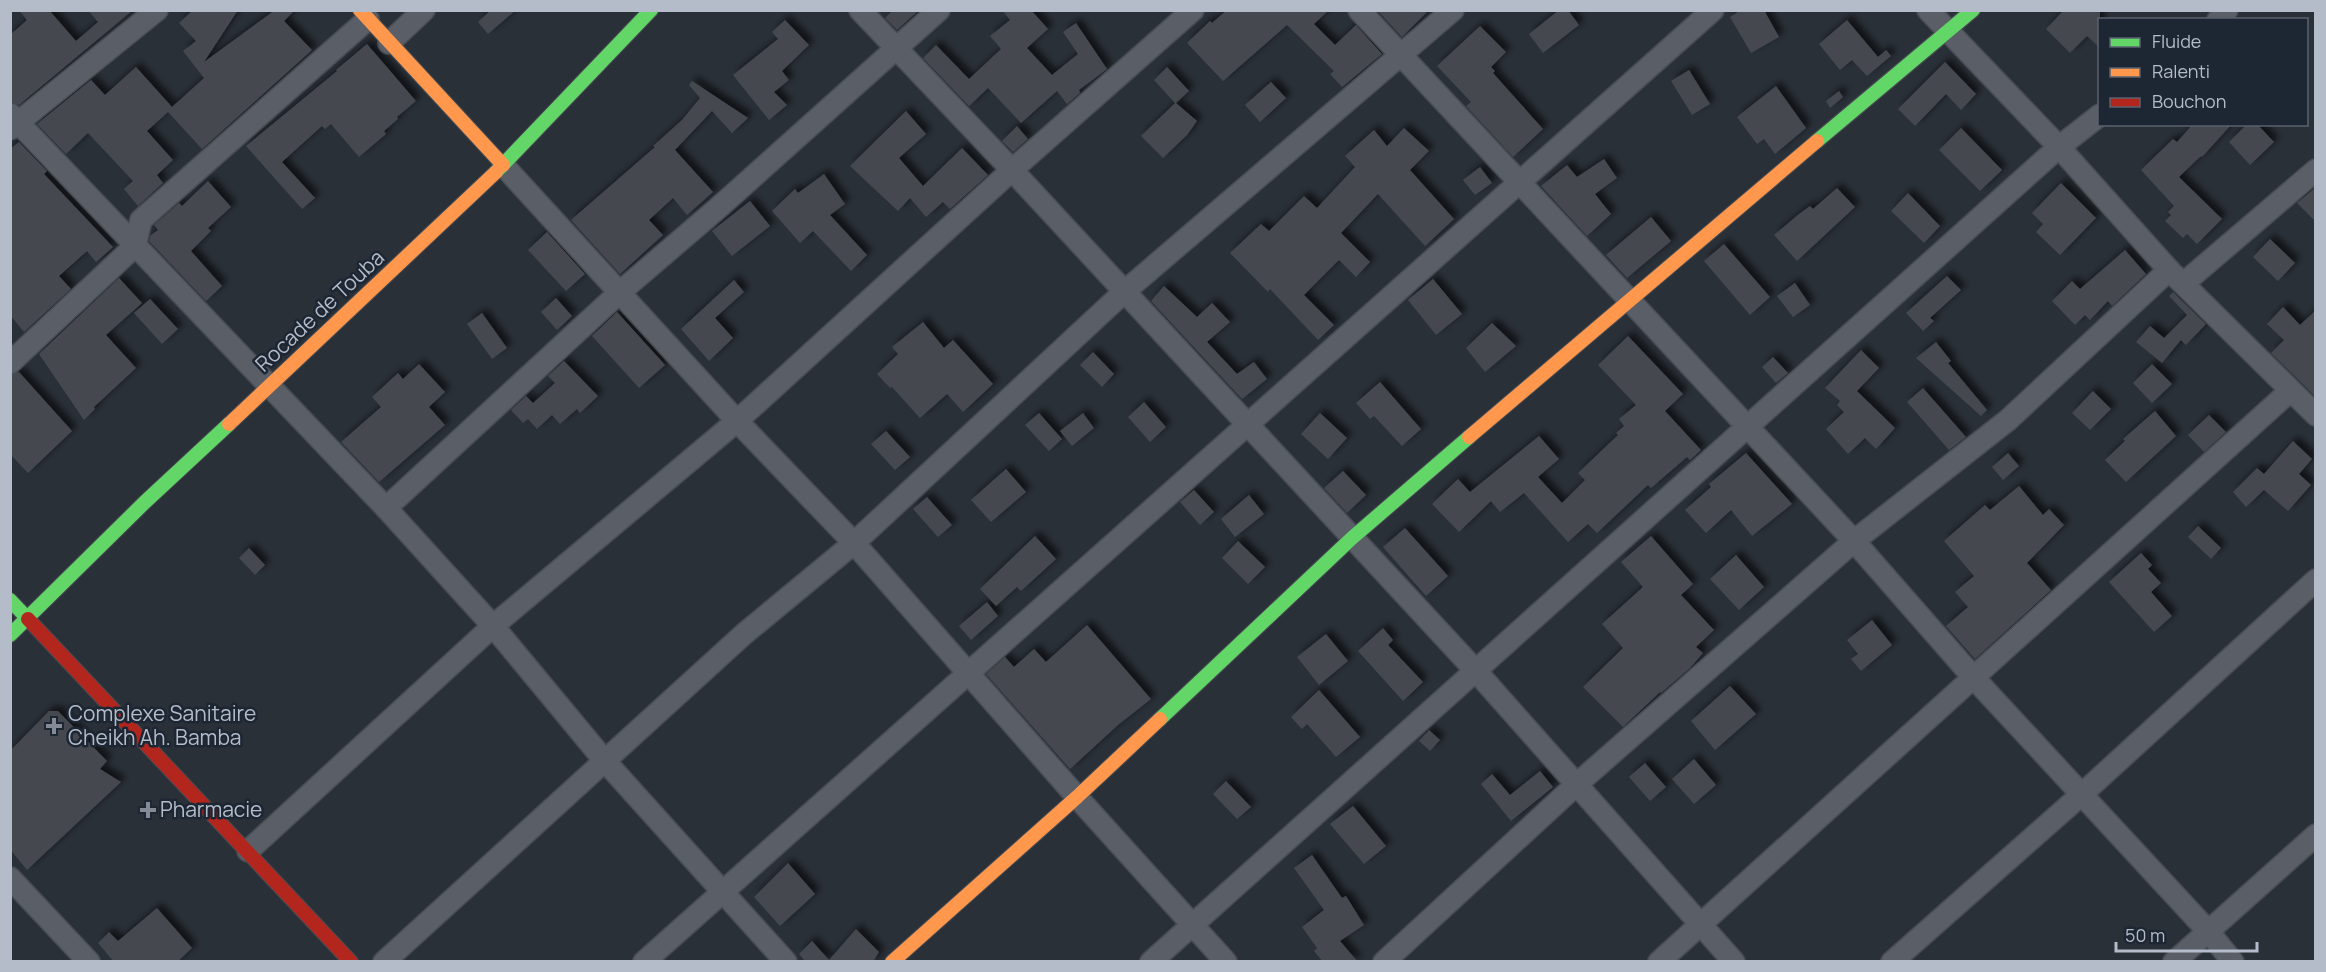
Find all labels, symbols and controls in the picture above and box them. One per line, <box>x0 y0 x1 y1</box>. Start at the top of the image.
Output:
legend <box>2098 18 2308 126</box>
text: Fluide <box>2152 29 2201 53</box>
text: Ralenti <box>2152 59 2210 83</box>
text: Bouchon <box>2152 89 2226 113</box>
street label: Rocade de Touba <box>249 243 390 377</box>
place label: Complexe Sanitaire Cheikh Ah. Bamba <box>68 699 256 751</box>
marker: Complexe Sanitaire Cheikh Ah. Bamba <box>45 717 63 735</box>
place label: Pharmacie <box>160 795 262 823</box>
marker: Pharmacie <box>141 803 155 817</box>
scale bar <box>2116 915 2257 953</box>
text: 50 m <box>2125 923 2165 947</box>

